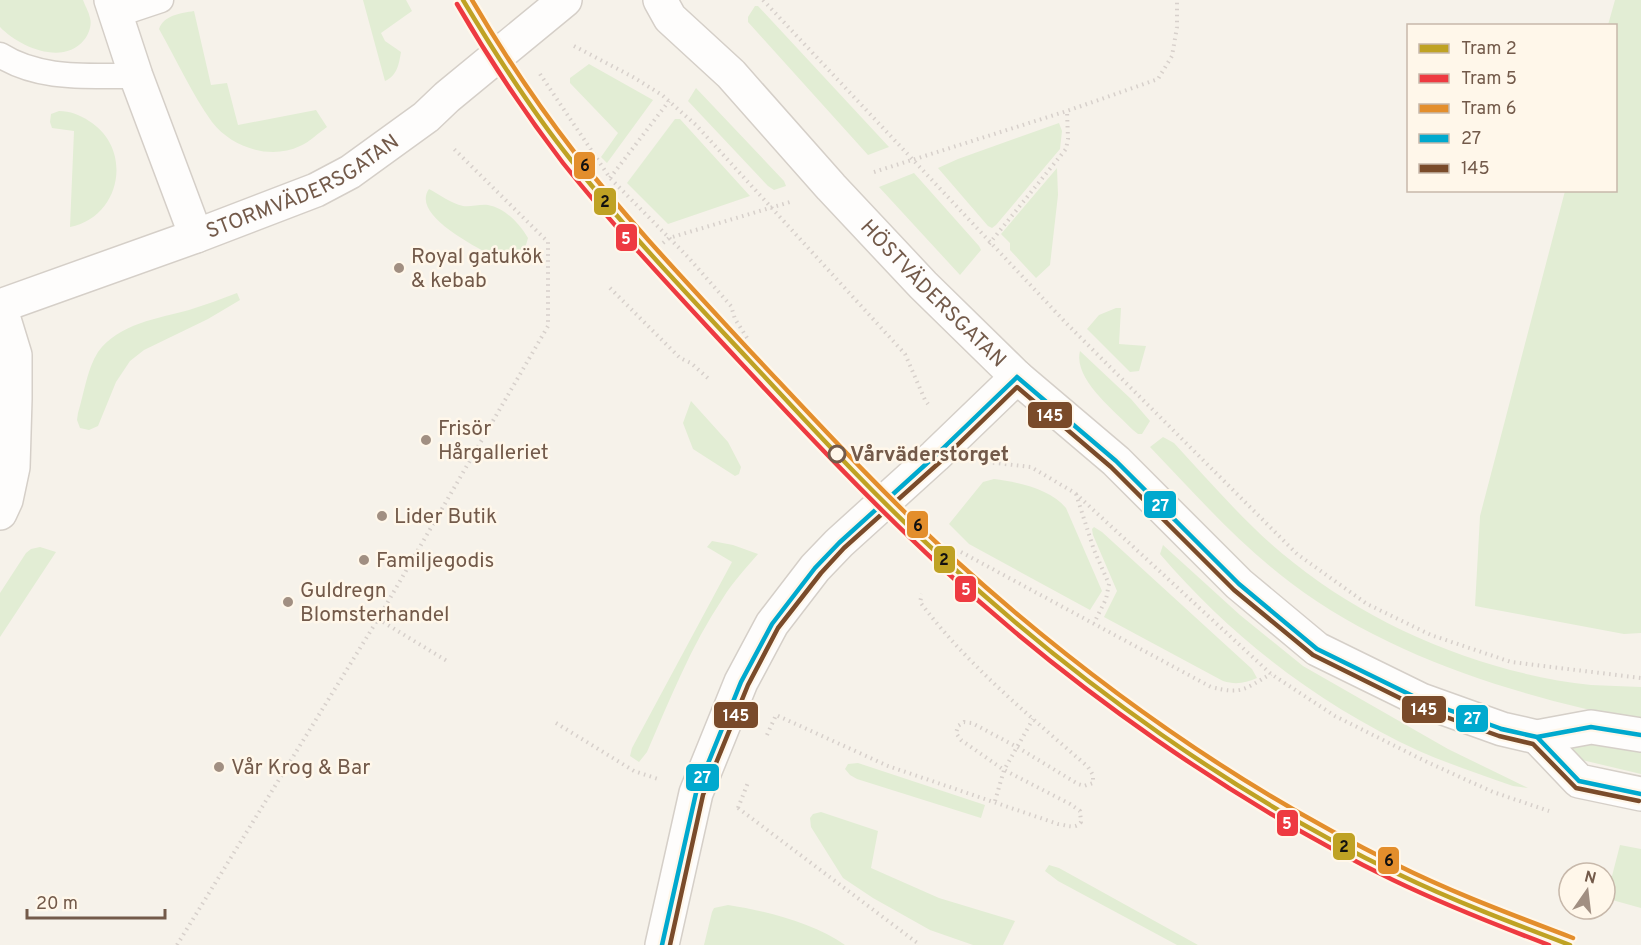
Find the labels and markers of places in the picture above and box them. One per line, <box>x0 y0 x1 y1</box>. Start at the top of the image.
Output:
place label: Royal gatukök & kebab <box>411 244 543 295</box>
marker: Royal gatukök & kebab <box>392 261 406 275</box>
place label: Frisör Hårgalleriet <box>438 416 549 467</box>
marker: Frisör Hårgalleriet <box>419 433 433 447</box>
place label: Vårväderstorget <box>850 442 1009 469</box>
marker: Vårväderstorget <box>828 445 846 463</box>
place label: Lider Butik <box>394 504 497 531</box>
marker: Lider Butik <box>375 509 389 523</box>
place label: Familjegodis <box>376 548 494 575</box>
marker: Familjegodis <box>357 553 371 567</box>
place label: Guldregn Blomsterhandel <box>300 578 450 629</box>
marker: Guldregn Blomsterhandel <box>281 595 295 609</box>
place label: Vår Krog & Bar <box>231 755 371 782</box>
marker: Vår Krog & Bar <box>212 760 226 774</box>

